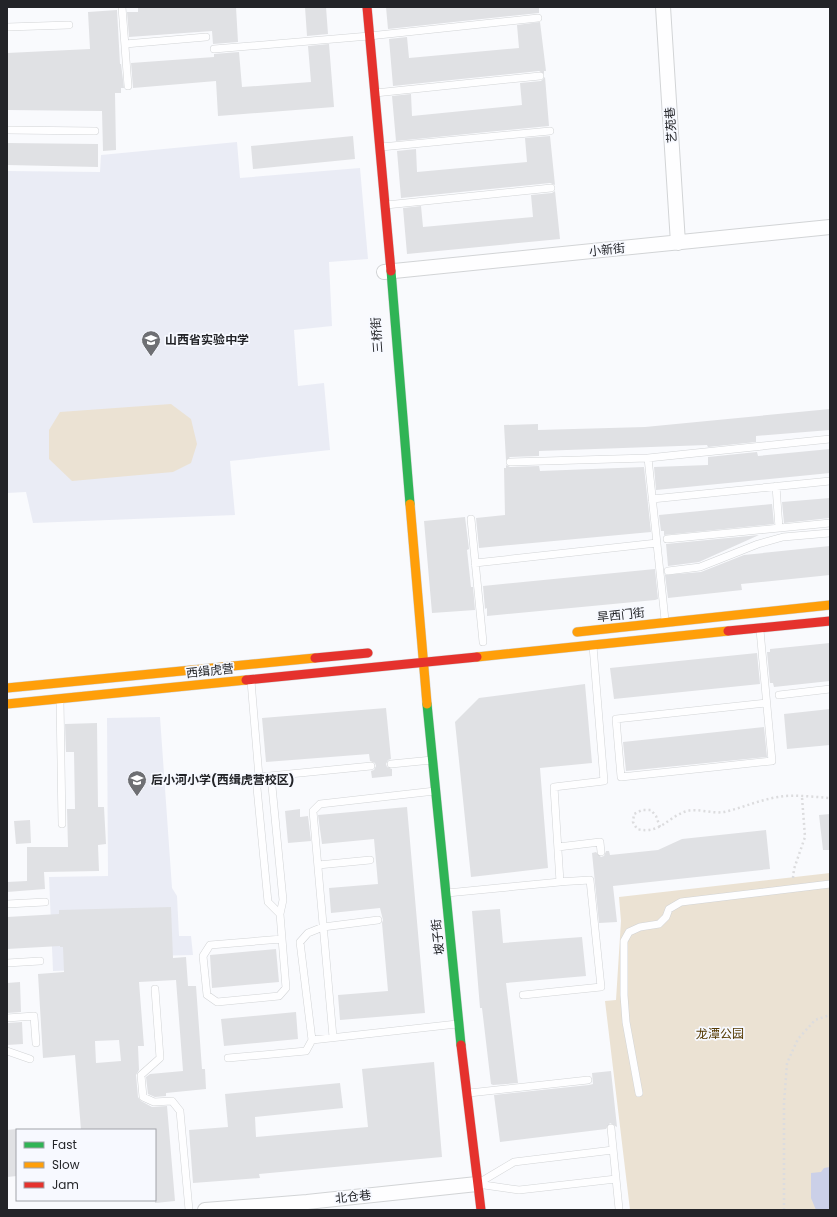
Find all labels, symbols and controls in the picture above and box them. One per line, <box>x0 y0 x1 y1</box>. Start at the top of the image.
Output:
street label: 艺苑巷 <box>661 106 680 144</box>
street label: 小新街 <box>588 239 626 260</box>
street label: 三桥街 <box>367 316 386 354</box>
school or university icon: 山西省实验中学 <box>140 329 162 357</box>
place label: 山西省实验中学 <box>165 331 249 348</box>
street label: 旱西门街 <box>596 604 646 625</box>
street label: 西缉虎营 <box>185 660 235 681</box>
school or university icon: 后小河小学(西缉虎营校区) <box>126 769 148 797</box>
place label: 后小河小学(西缉虎营校区) <box>151 771 294 788</box>
street label: 坡子街 <box>427 918 448 956</box>
park label: 龙潭公园 <box>696 1025 744 1042</box>
legend <box>16 1129 156 1201</box>
text: Fast <box>52 1136 77 1153</box>
text: Slow <box>52 1156 80 1173</box>
text: Jam <box>52 1176 79 1193</box>
street label: 北仓巷 <box>334 1186 372 1207</box>

